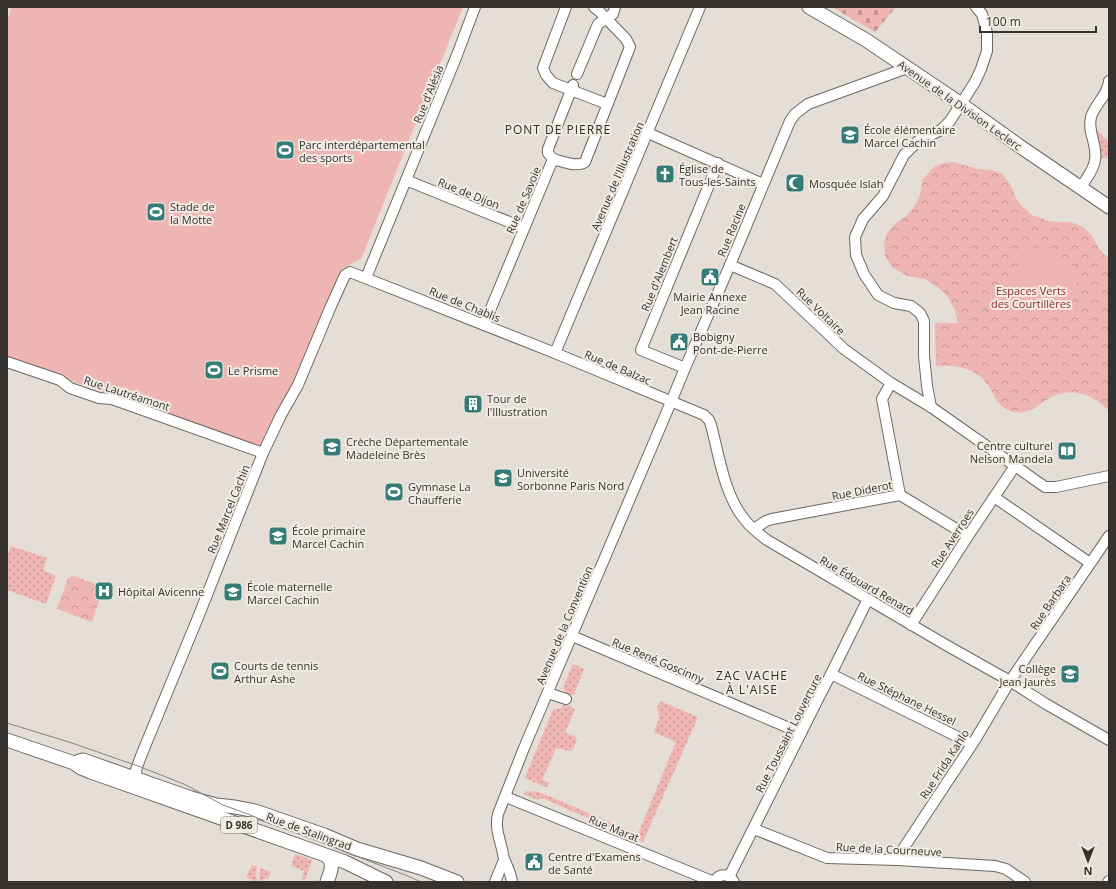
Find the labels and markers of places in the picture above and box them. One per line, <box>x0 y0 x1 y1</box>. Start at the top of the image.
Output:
place label: École élémentaire Marcel Cachin <box>864 122 956 150</box>
school or university icon: École élémentaire Marcel Cachin <box>839 124 861 146</box>
place label: Parc interdépartemental des sports <box>299 137 425 165</box>
sports icon: Parc interdépartemental des sports <box>274 139 296 161</box>
place label: Église de Tous-les-Saints <box>679 161 756 189</box>
church icon: Église de Tous-les-Saints <box>654 163 676 185</box>
mosque icon: Mosquée Islah <box>784 172 806 194</box>
place label: Mosquée Islah <box>809 176 883 191</box>
place label: Stade de la Motte <box>170 199 215 227</box>
sports icon: Stade de la Motte <box>145 201 167 223</box>
public building icon: Mairie Annexe Jean Racine <box>699 266 721 288</box>
place label: Mairie Annexe Jean Racine <box>673 289 747 317</box>
place label: Bobigny Pont-de-Pierre <box>693 329 768 357</box>
public building icon: Bobigny Pont-de-Pierre <box>668 331 690 353</box>
sports icon: Le Prisme <box>203 359 225 381</box>
place label: Le Prisme <box>228 363 278 378</box>
place label: Tour de l'Illustration <box>487 391 547 419</box>
building icon: Tour de l'Illustration <box>462 393 484 415</box>
place label: Crèche Départementale Madeleine Brès <box>346 434 468 462</box>
school or university icon: Crèche Départementale Madeleine Brès <box>321 436 343 458</box>
place label: Centre culturel Nelson Mandela <box>970 438 1053 466</box>
library icon: Centre culturel Nelson Mandela <box>1056 440 1078 462</box>
place label: Université Sorbonne Paris Nord <box>517 465 624 493</box>
school or university icon: Université Sorbonne Paris Nord <box>492 467 514 489</box>
place label: Gymnase La Chaufferie <box>408 479 471 507</box>
sports icon: Gymnase La Chaufferie <box>383 481 405 503</box>
place label: École primaire Marcel Cachin <box>292 523 366 551</box>
school or university icon: École primaire Marcel Cachin <box>267 525 289 547</box>
place label: École maternelle Marcel Cachin <box>247 579 332 607</box>
hospital icon: Hôpital Avicenne <box>93 580 115 602</box>
school or university icon: École maternelle Marcel Cachin <box>222 581 244 603</box>
place label: Hôpital Avicenne <box>118 584 204 599</box>
place label: Courts de tennis Arthur Ashe <box>234 658 318 686</box>
sports icon: Courts de tennis Arthur Ashe <box>209 660 231 682</box>
place label: Collège Jean Jaurès <box>998 661 1056 689</box>
school or university icon: Collège Jean Jaurès <box>1059 663 1081 685</box>
place label: Centre d'Examens de Santé <box>548 849 641 877</box>
public building icon: Centre d'Examens de Santé <box>523 851 545 873</box>

